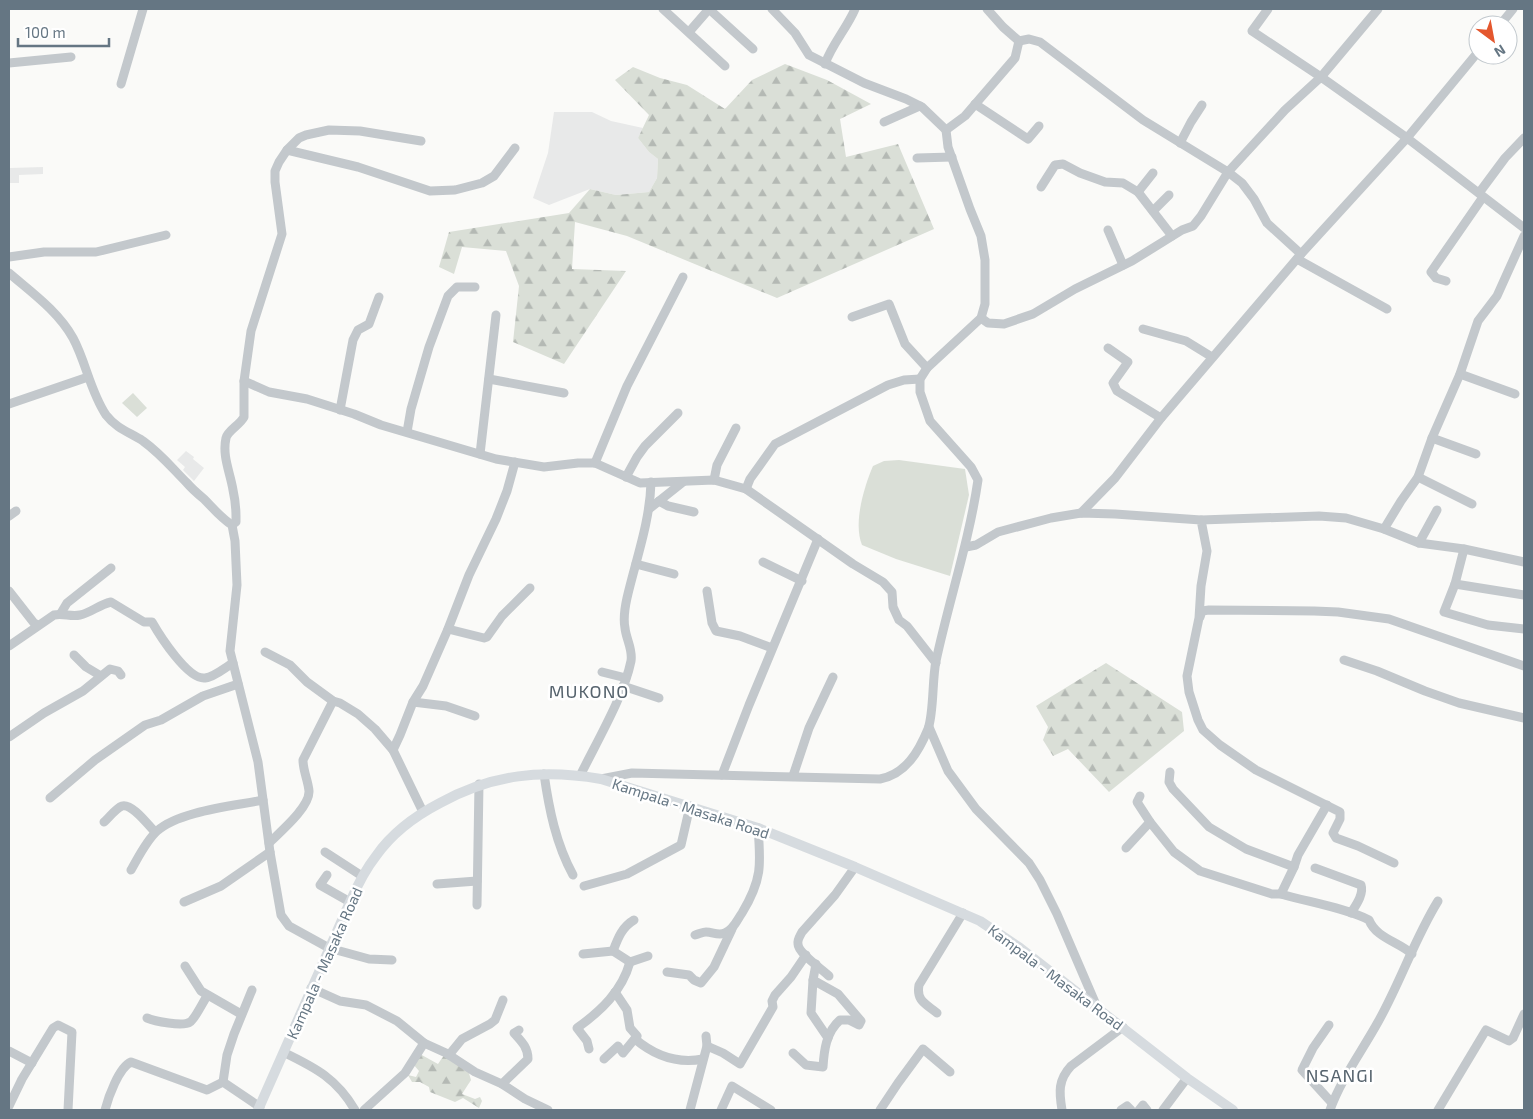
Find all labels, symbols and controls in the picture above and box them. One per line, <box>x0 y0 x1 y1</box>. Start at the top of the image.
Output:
scale bar <box>18 15 109 47</box>
north arrow <box>1468 15 1518 65</box>
text: 100 m <box>25 23 66 41</box>
text: N <box>1491 42 1509 61</box>
district label: MUKONO <box>549 680 629 702</box>
street label: Kampala - Masaka Road <box>610 774 772 842</box>
street label: Kampala - Masaka Road <box>282 884 366 1042</box>
street label: Kampala - Masaka Road <box>985 920 1127 1034</box>
district label: NSANGI <box>1306 1064 1374 1086</box>

